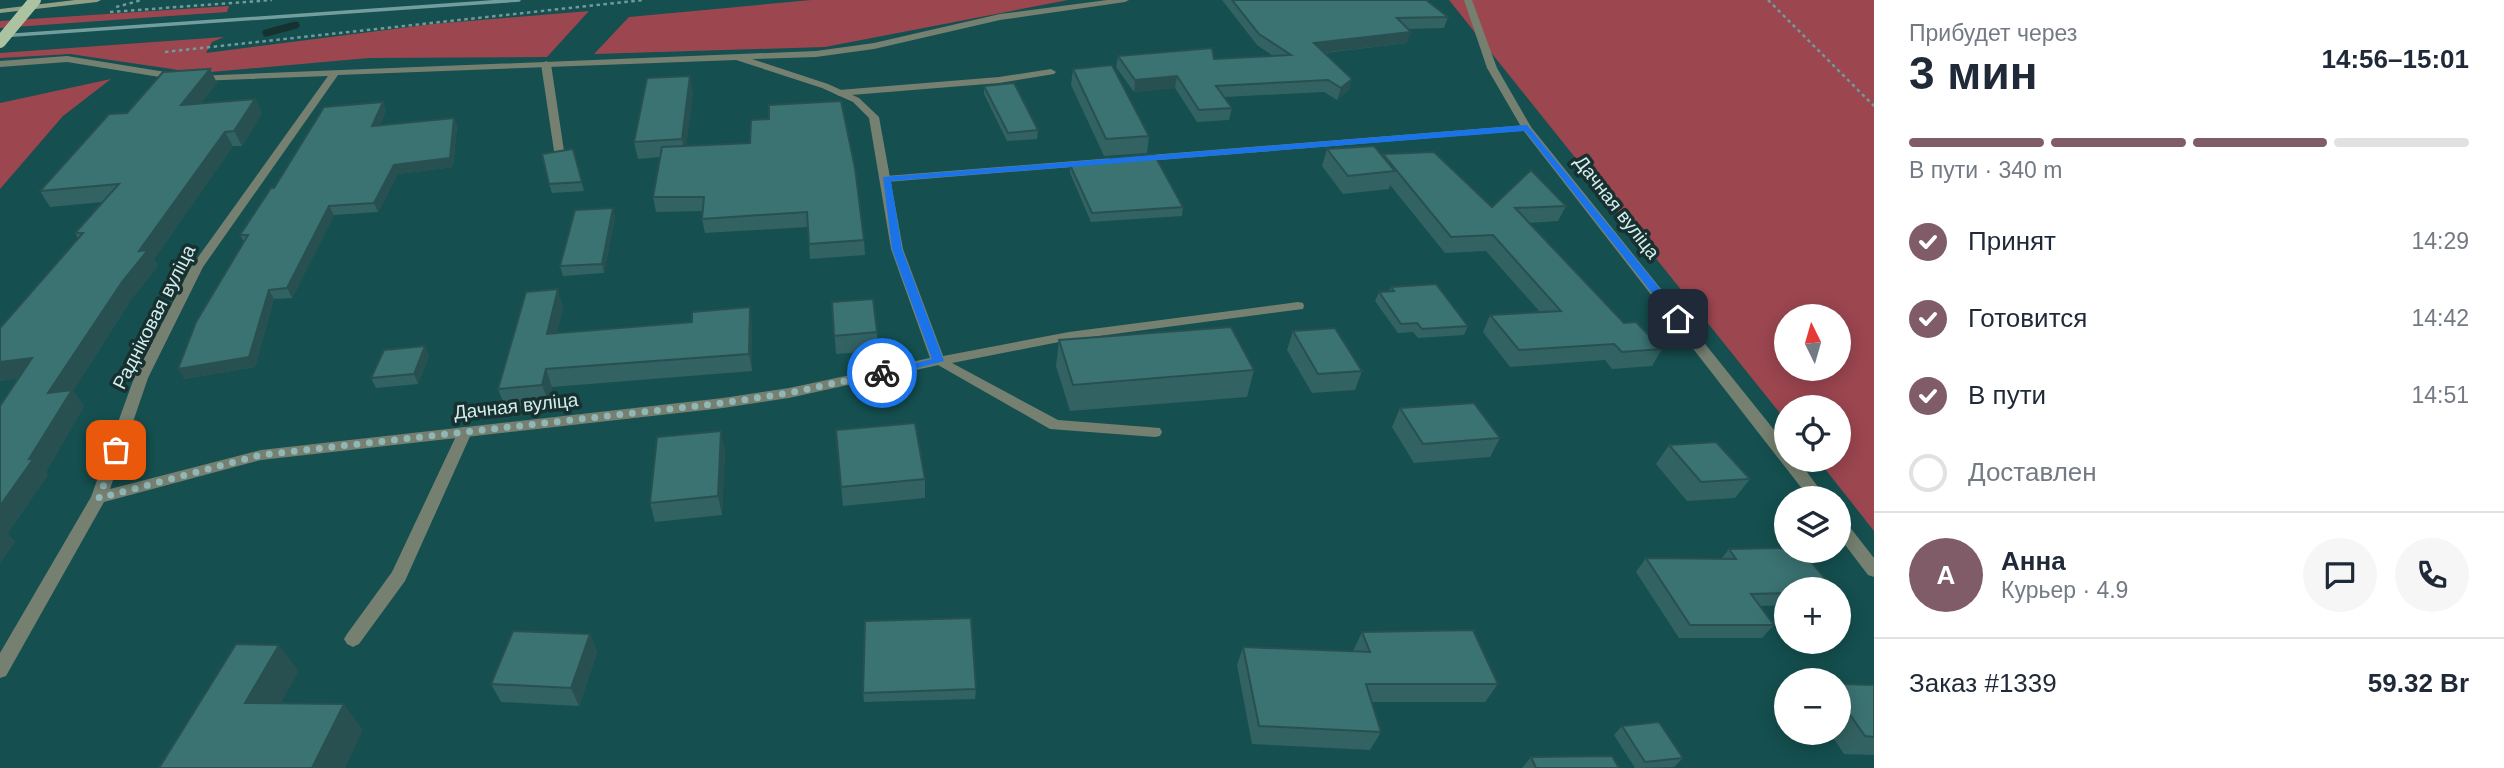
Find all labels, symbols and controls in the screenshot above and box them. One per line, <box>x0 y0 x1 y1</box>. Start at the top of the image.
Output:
text: Прибудет через <box>1909 20 2077 46</box>
text: 14:56–15:01 <box>2322 44 2469 74</box>
text: 3 мин <box>1909 47 2037 99</box>
street label: Дачная вуліца <box>1570 151 1664 263</box>
text: В пути · 340 m <box>1909 157 2062 183</box>
icon: check <box>1909 223 1947 261</box>
text: Принят <box>1968 226 2056 256</box>
text: 14:29 <box>2411 228 2469 254</box>
street label: Радніковая вуліца <box>109 241 200 393</box>
pin <box>1648 289 1708 349</box>
icon: home <box>1659 300 1697 338</box>
icon: check <box>1909 300 1947 338</box>
text: Готовится <box>1968 303 2087 333</box>
north arrow <box>1774 304 1852 382</box>
map controls <box>1774 304 1851 745</box>
text: 14:42 <box>2411 305 2469 331</box>
courier <box>847 338 917 408</box>
icon: bike <box>863 354 901 392</box>
icon: check <box>1909 377 1947 415</box>
text: В пути <box>1968 380 2046 410</box>
text: 14:51 <box>2411 382 2469 408</box>
street label: Дачная вуліца <box>453 389 580 423</box>
button: locate <box>1774 395 1851 472</box>
pin <box>86 420 146 480</box>
icon: bag <box>97 431 135 469</box>
text: Доставлен <box>1968 457 2097 487</box>
button: layers <box>1774 486 1851 563</box>
button: chat <box>2303 538 2377 612</box>
button: phone <box>2395 538 2469 612</box>
text: Анна <box>2001 546 2066 576</box>
text: А <box>1937 560 1955 590</box>
button: + <box>1774 577 1851 654</box>
text: Курьер · 4.9 <box>2001 577 2128 603</box>
button: − <box>1774 668 1851 745</box>
text: Заказ #1339 <box>1909 668 2057 698</box>
text: 59.32 Br <box>2368 668 2469 698</box>

